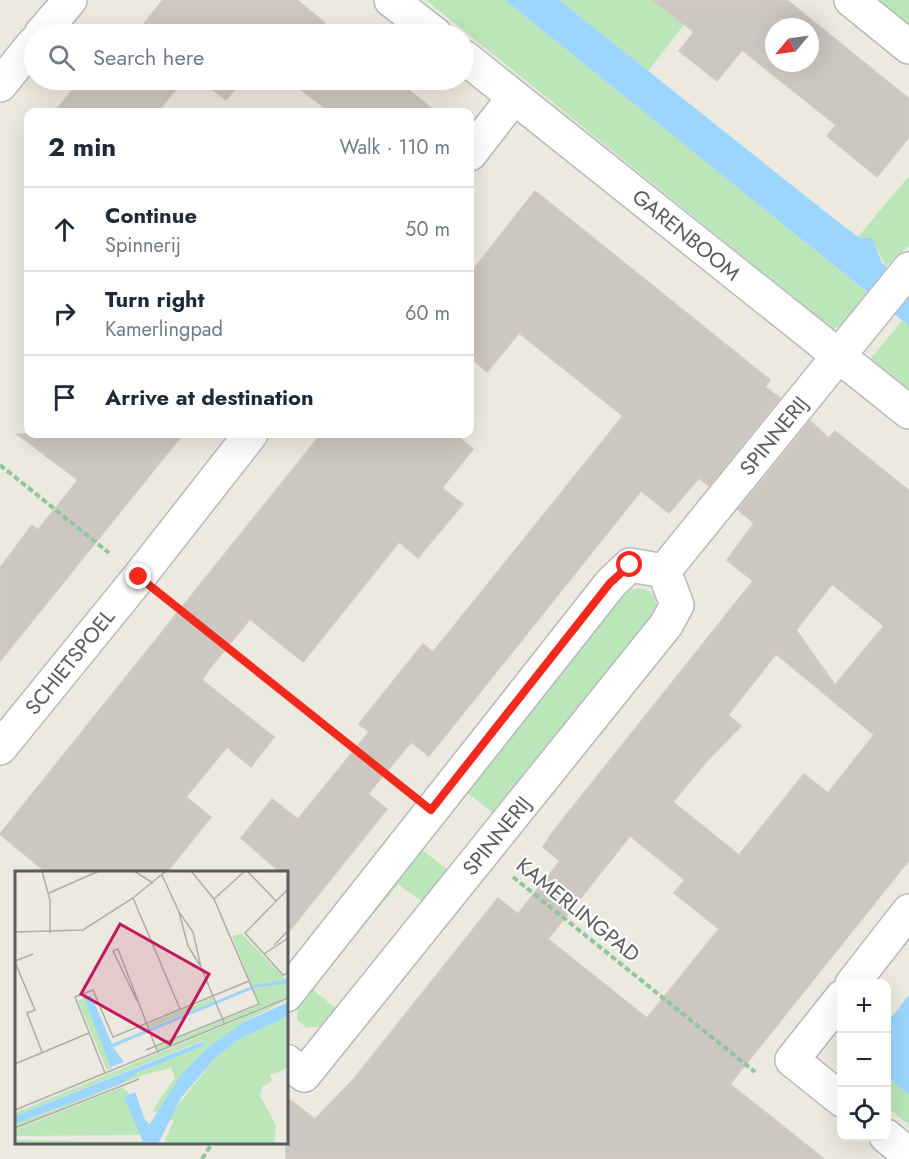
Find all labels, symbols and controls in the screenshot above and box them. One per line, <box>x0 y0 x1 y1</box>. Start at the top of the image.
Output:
north arrow <box>765 18 819 72</box>
search box <box>24 24 474 90</box>
icon: search <box>45 41 78 74</box>
text: Search here <box>93 41 204 73</box>
text: 2 min <box>48 128 116 166</box>
text: Walk · 110 m <box>340 133 450 162</box>
street label: GARENBOOM <box>626 182 746 288</box>
text: Continue <box>105 199 197 231</box>
icon: ahead <box>48 213 81 246</box>
text: 50 m <box>405 215 450 244</box>
text: Spinnerij <box>105 231 181 260</box>
text: Turn right <box>105 283 205 315</box>
icon: right <box>48 297 81 330</box>
text: 60 m <box>405 299 450 328</box>
text: Kamerlingpad <box>105 315 223 344</box>
icon: arrive <box>48 381 81 414</box>
text: Arrive at destination <box>105 381 314 413</box>
street label: SPINNERIJ <box>733 390 815 482</box>
route start <box>616 551 642 577</box>
route end <box>125 563 151 589</box>
street label: SCHIETSPOEL <box>18 602 122 721</box>
street label: SPINNERIJ <box>456 790 538 882</box>
street label: KAMERLINGPAD <box>510 851 646 969</box>
inset map <box>15 871 288 1144</box>
map controls <box>837 979 891 1141</box>
button: + <box>837 979 891 1033</box>
button: − <box>837 1033 891 1087</box>
button: locate <box>837 1087 891 1141</box>

